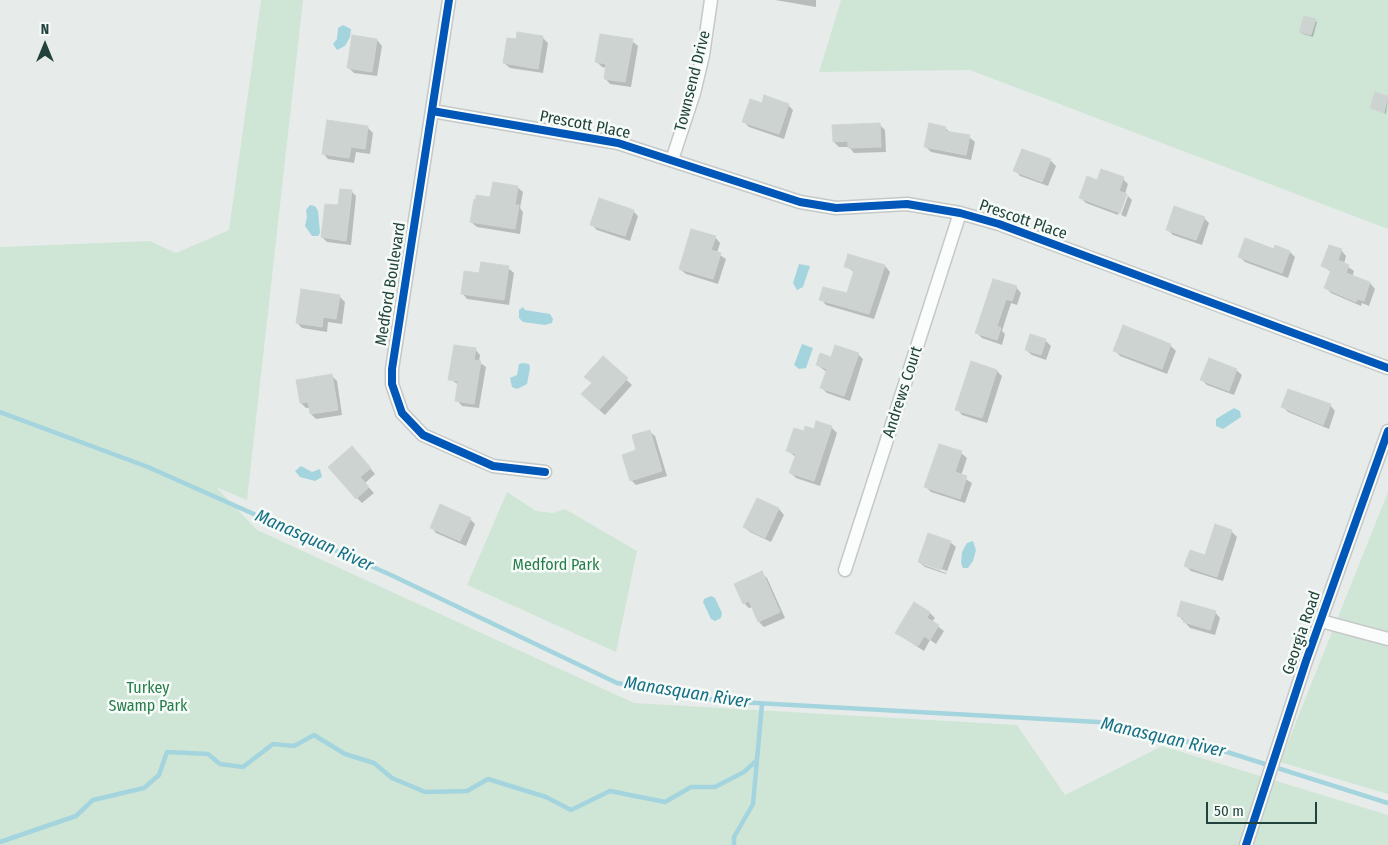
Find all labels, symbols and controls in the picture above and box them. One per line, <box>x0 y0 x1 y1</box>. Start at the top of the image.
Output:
north arrow <box>20 20 70 70</box>
text: N <box>41 21 49 38</box>
street label: Townsend Drive <box>671 29 715 133</box>
street label: Prescott Place <box>538 107 632 143</box>
street label: Prescott Place <box>977 196 1069 244</box>
street label: Medford Boulevard <box>372 221 410 347</box>
street label: Andrews Court <box>879 344 927 440</box>
water label: Manasquan River <box>252 505 376 577</box>
park label: Medford Park <box>513 556 599 576</box>
street label: Georgia Road <box>1279 589 1325 677</box>
water label: Manasquan River <box>623 672 751 714</box>
park label: Turkey Swamp Park <box>108 679 188 717</box>
water label: Manasquan River <box>1099 713 1227 763</box>
scale bar <box>1208 792 1319 824</box>
text: 50 m <box>1214 802 1244 820</box>

